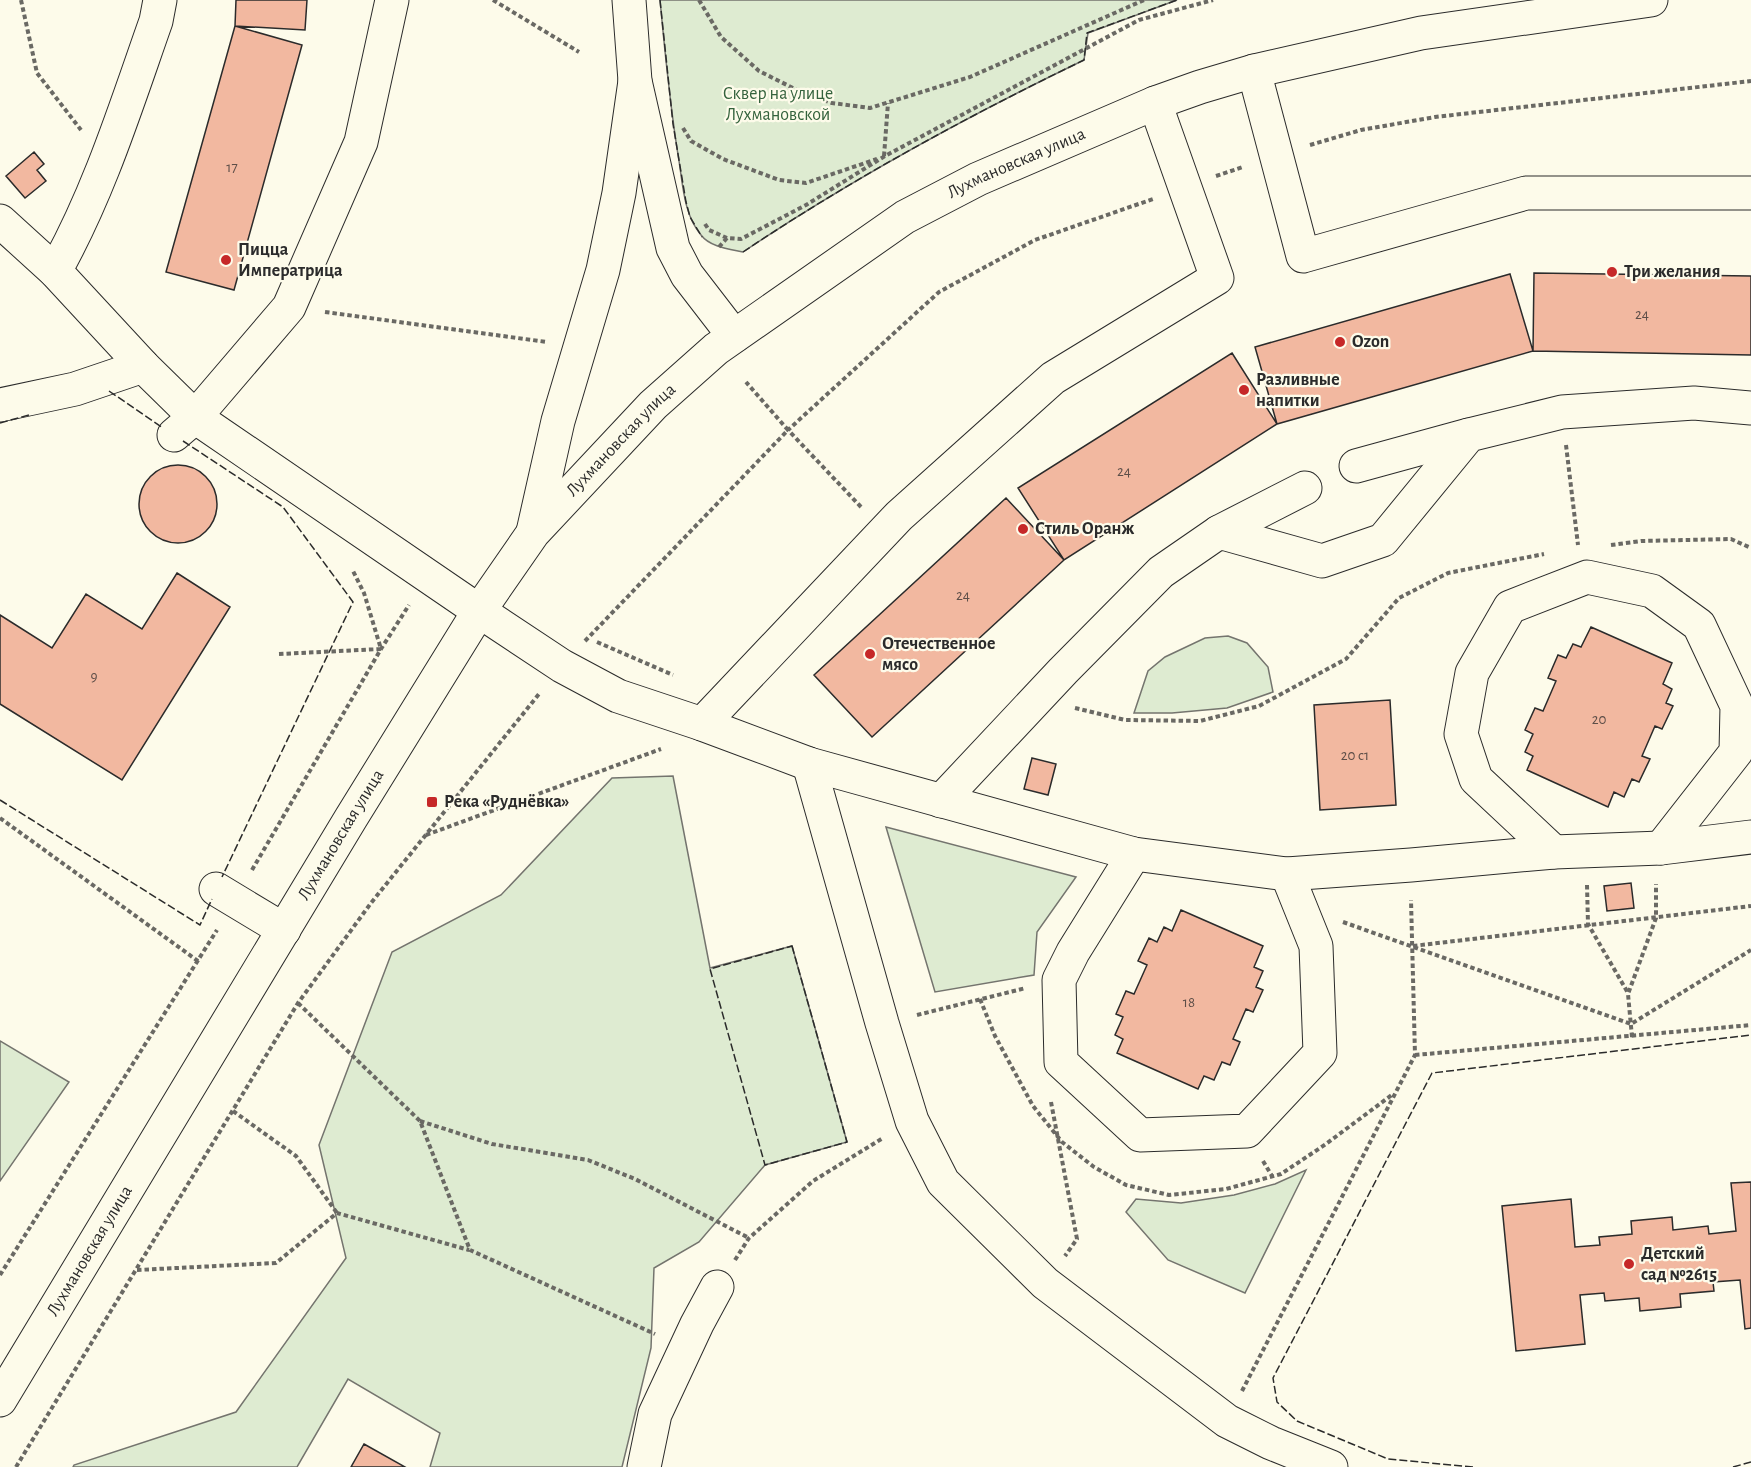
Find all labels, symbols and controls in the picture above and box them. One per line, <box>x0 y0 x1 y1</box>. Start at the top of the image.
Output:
park label: Сквер на улице Лухмановской <box>723 85 833 124</box>
street label: Лухмановская улица <box>945 125 1088 202</box>
house number: 17 <box>226 160 238 175</box>
place label: Пицца Императрица <box>238 241 343 280</box>
marker: Пицца Императрица <box>219 253 233 267</box>
place label: Три желания <box>1624 263 1720 281</box>
marker: Три желания <box>1605 265 1619 279</box>
house number: 24 <box>1635 307 1649 322</box>
place label: Ozon <box>1352 333 1389 351</box>
marker: Ozon <box>1333 335 1347 349</box>
place label: Разливные напитки <box>1256 371 1340 410</box>
street label: Лухмановская улица <box>563 380 679 500</box>
marker: Разливные напитки <box>1237 383 1251 397</box>
house number: 24 <box>1117 464 1131 479</box>
place label: Стиль Оранж <box>1035 520 1135 538</box>
marker: Стиль Оранж <box>1016 522 1030 536</box>
house number: 24 <box>956 588 970 603</box>
place label: Отечественное мясо <box>882 635 995 674</box>
marker: Отечественное мясо <box>863 647 877 661</box>
house number: 9 <box>90 669 98 684</box>
house number: 20 <box>1592 712 1606 727</box>
house number: 20 с1 <box>1341 748 1369 763</box>
street label: Лухмановская улица <box>295 767 387 903</box>
place label: Река «Руднёвка» <box>444 793 570 811</box>
marker: Река «Руднёвка» <box>425 795 439 809</box>
house number: 18 <box>1183 995 1195 1010</box>
street label: Лухмановская улица <box>44 1183 136 1319</box>
place label: Детский сад №2615 <box>1641 1245 1717 1284</box>
marker: Детский сад №2615 <box>1622 1257 1636 1271</box>

